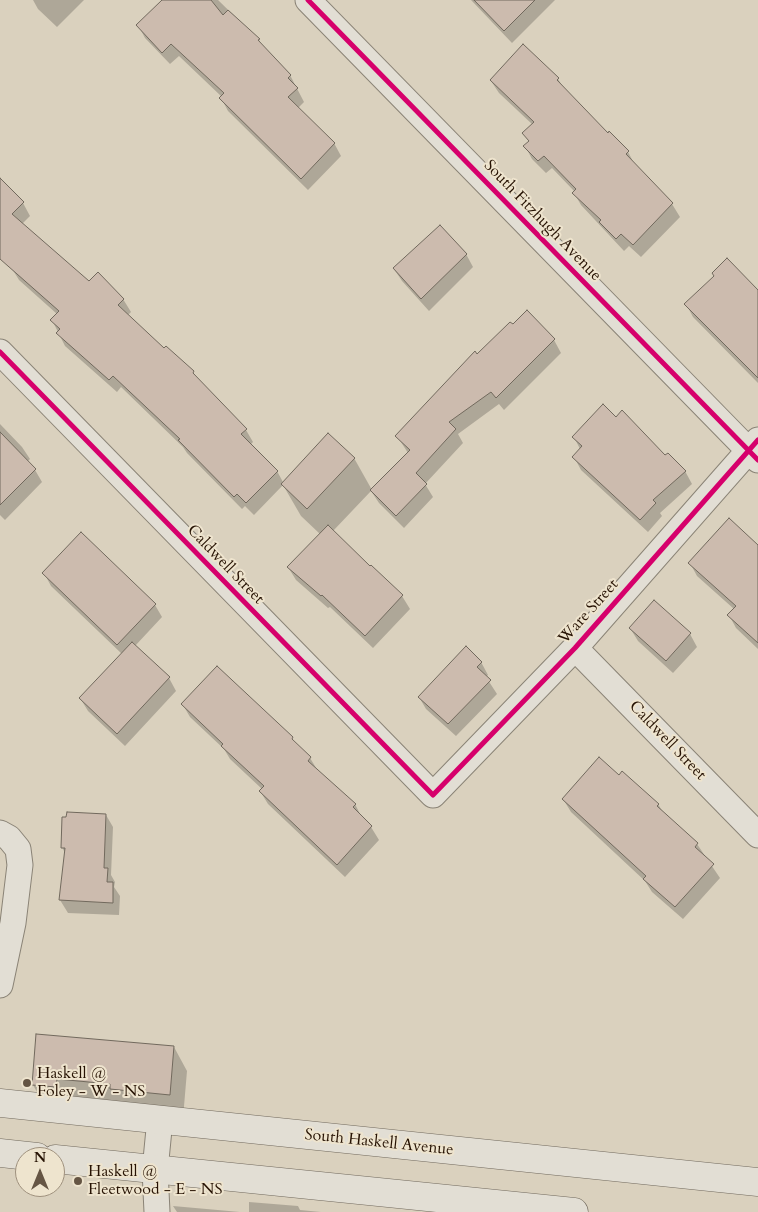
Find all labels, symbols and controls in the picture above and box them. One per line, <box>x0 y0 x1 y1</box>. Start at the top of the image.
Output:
street label: South Fitzhugh Avenue <box>479 156 605 286</box>
street label: Caldwell Street <box>182 521 268 609</box>
street label: Ware Street <box>555 576 623 648</box>
street label: Caldwell Street <box>624 697 710 785</box>
place label: Haskell @ Foley - W - NS <box>37 1064 145 1102</box>
marker: Haskell @ Foley - W - NS <box>21 1077 33 1089</box>
street label: South Haskell Avenue <box>304 1126 454 1160</box>
north arrow <box>15 1147 65 1197</box>
text: N <box>34 1148 46 1167</box>
place label: Haskell @ Fleetwood - E - NS <box>88 1162 222 1200</box>
marker: Haskell @ Fleetwood - E - NS <box>72 1175 84 1187</box>

